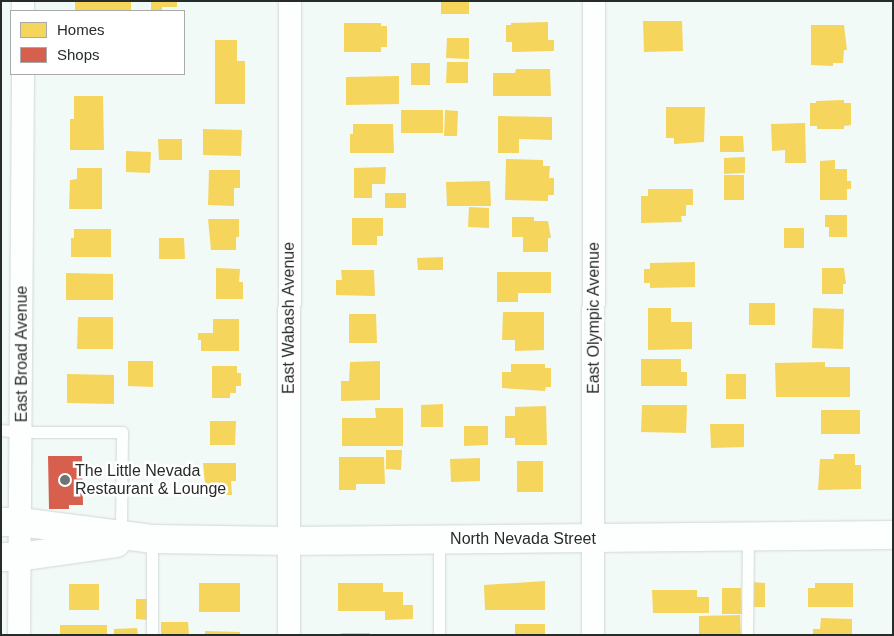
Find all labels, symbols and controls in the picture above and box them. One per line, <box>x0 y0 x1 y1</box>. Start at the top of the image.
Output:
legend <box>10 10 185 75</box>
text: Homes <box>57 21 105 38</box>
text: Shops <box>57 46 100 63</box>
street label: East Wabash Avenue <box>279 242 299 394</box>
street label: East Olympic Avenue <box>584 242 604 394</box>
street label: East Broad Avenue <box>12 285 32 423</box>
place label: The Little Nevada Restaurant & Lounge <box>75 461 226 499</box>
marker: The Little Nevada Restaurant & Lounge <box>59 474 71 486</box>
street label: North Nevada Street <box>450 529 596 549</box>

